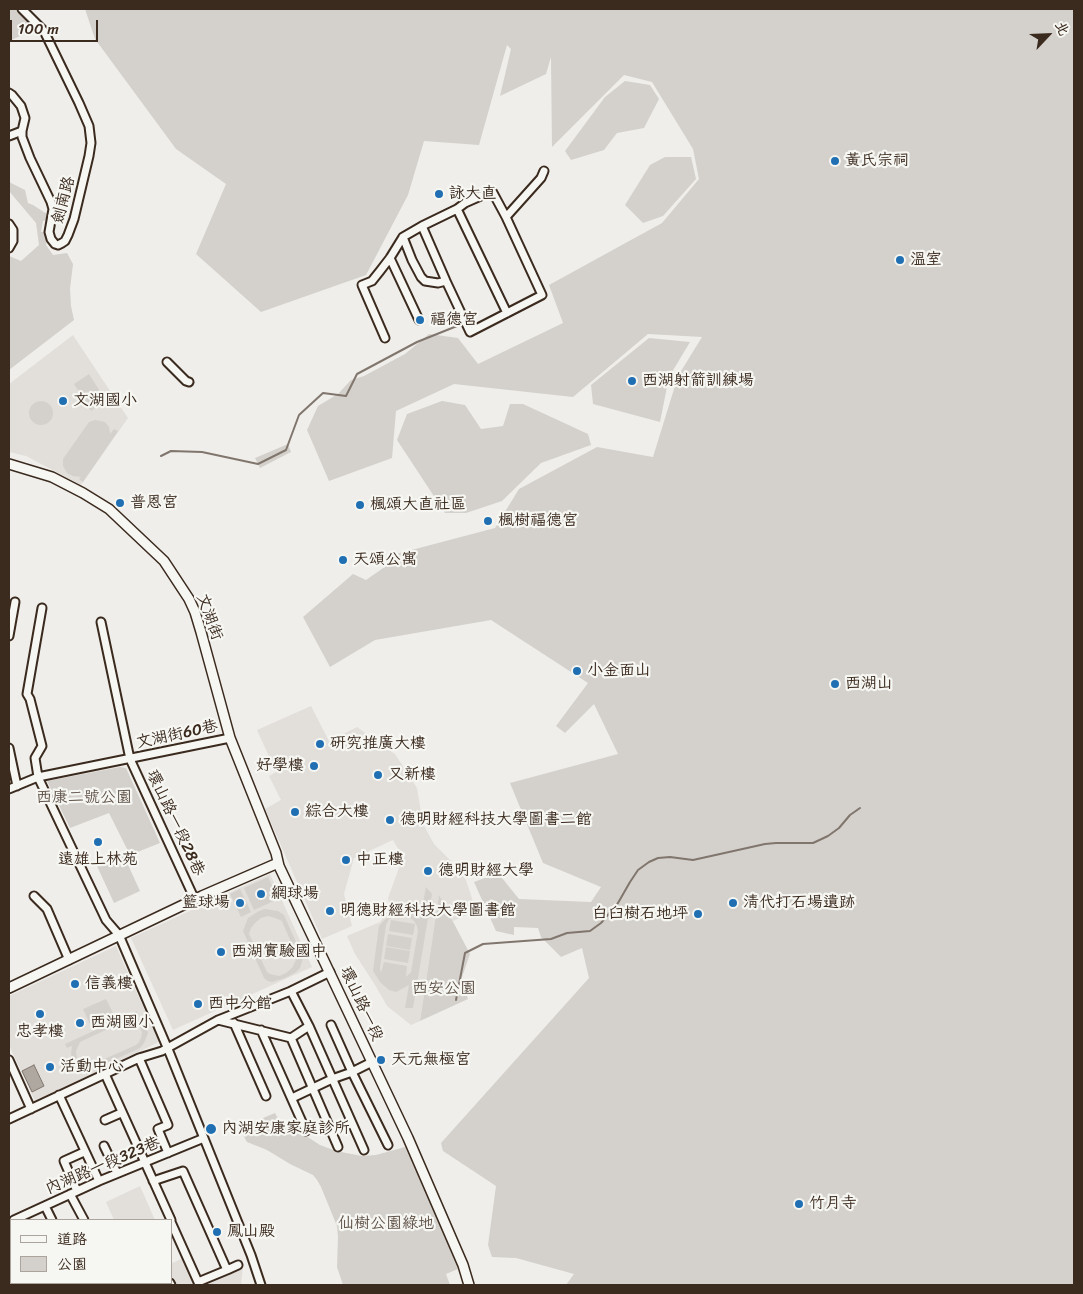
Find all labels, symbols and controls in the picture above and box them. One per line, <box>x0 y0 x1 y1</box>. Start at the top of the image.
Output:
scale bar <box>12 10 100 42</box>
north arrow <box>1023 10 1073 60</box>
text: 100 m <box>18 16 59 42</box>
text: 北 <box>1048 17 1076 40</box>
place label: 黃氏宗祠 <box>845 151 909 171</box>
marker: 黃氏宗祠 <box>829 155 841 167</box>
street label: 劍南路 <box>49 174 79 226</box>
place label: 詠大直 <box>449 184 497 204</box>
marker: 詠大直 <box>433 188 445 200</box>
place label: 溫室 <box>910 250 942 270</box>
marker: 溫室 <box>894 254 906 266</box>
place label: 福德宮 <box>430 310 478 330</box>
marker: 福德宮 <box>414 314 426 326</box>
place label: 西湖射箭訓練場 <box>642 371 754 391</box>
marker: 西湖射箭訓練場 <box>626 375 638 387</box>
place label: 文湖國小 <box>73 391 137 411</box>
marker: 文湖國小 <box>57 395 69 407</box>
place label: 普恩宮 <box>130 493 178 513</box>
place label: 楓頌大直社區 <box>370 495 466 515</box>
marker: 普恩宮 <box>114 497 126 509</box>
marker: 楓頌大直社區 <box>354 499 366 511</box>
place label: 楓樹福德宮 <box>498 511 578 531</box>
marker: 楓樹福德宮 <box>482 515 494 527</box>
place label: 天頌公寓 <box>353 550 417 570</box>
marker: 天頌公寓 <box>337 554 349 566</box>
street label: 文湖街 <box>192 591 226 643</box>
place label: 小金面山 <box>587 661 651 681</box>
marker: 小金面山 <box>571 665 583 677</box>
place label: 西湖山 <box>845 674 893 694</box>
marker: 西湖山 <box>829 678 841 690</box>
street label: 文湖街60巷 <box>134 717 220 753</box>
place label: 研究推廣大樓 <box>330 734 426 754</box>
marker: 研究推廣大樓 <box>314 738 326 750</box>
place label: 好學樓 <box>256 756 304 776</box>
marker: 好學樓 <box>308 760 320 772</box>
place label: 又新樓 <box>388 765 436 785</box>
street label: 環山路一段28巷 <box>142 767 208 879</box>
marker: 又新樓 <box>372 769 384 781</box>
park label: 西康二號公園 <box>36 788 132 808</box>
place label: 綜合大樓 <box>305 802 369 822</box>
marker: 綜合大樓 <box>289 806 301 818</box>
place label: 德明財經科技大學圖書二館 <box>400 810 592 830</box>
marker: 德明財經科技大學圖書二館 <box>384 814 396 826</box>
marker: 遠雄上林苑 <box>92 836 104 848</box>
place label: 遠雄上林苑 <box>58 850 138 870</box>
place label: 中正樓 <box>356 850 404 870</box>
marker: 中正樓 <box>340 854 352 866</box>
place label: 德明財經大學 <box>438 861 534 881</box>
marker: 德明財經大學 <box>422 865 434 877</box>
place label: 網球場 <box>271 884 319 904</box>
marker: 網球場 <box>255 888 267 900</box>
place label: 籃球場 <box>182 893 230 913</box>
place label: 清代打石場遺跡 <box>743 893 855 913</box>
marker: 籃球場 <box>234 897 246 909</box>
marker: 清代打石場遺跡 <box>727 897 739 909</box>
place label: 明德財經科技大學圖書館 <box>340 901 516 921</box>
place label: 白臼樹石地坪 <box>592 904 688 924</box>
marker: 明德財經科技大學圖書館 <box>324 905 336 917</box>
marker: 白臼樹石地坪 <box>692 908 704 920</box>
place label: 西湖實驗國中 <box>231 942 327 962</box>
marker: 西湖實驗國中 <box>215 946 227 958</box>
street label: 環山路一段 <box>335 964 387 1044</box>
place label: 信義樓 <box>85 974 133 994</box>
marker: 信義樓 <box>69 978 81 990</box>
park label: 西安公園 <box>412 979 476 999</box>
place label: 西中分館 <box>208 994 272 1014</box>
marker: 西中分館 <box>192 998 204 1010</box>
marker: 忠孝樓 <box>34 1008 46 1020</box>
place label: 西湖國小 <box>90 1013 154 1033</box>
marker: 西湖國小 <box>74 1017 86 1029</box>
place label: 忠孝樓 <box>16 1022 64 1042</box>
place label: 天元無極宮 <box>391 1050 471 1070</box>
marker: 天元無極宮 <box>375 1054 387 1066</box>
place label: 活動中心 <box>60 1057 124 1077</box>
marker: 活動中心 <box>44 1061 56 1073</box>
place label: 內湖安康家庭診所 <box>222 1119 350 1139</box>
marker: 內湖安康家庭診所 <box>204 1122 218 1136</box>
street label: 內湖路一段323巷 <box>43 1133 163 1199</box>
place label: 竹月寺 <box>809 1194 857 1214</box>
marker: 竹月寺 <box>793 1198 805 1210</box>
park label: 仙樹公園綠地 <box>338 1214 434 1234</box>
legend <box>10 1219 172 1284</box>
place label: 鳳山殿 <box>227 1222 275 1242</box>
text: 道路 <box>57 1226 87 1252</box>
marker: 鳳山殿 <box>211 1226 223 1238</box>
text: 公園 <box>57 1251 87 1277</box>

